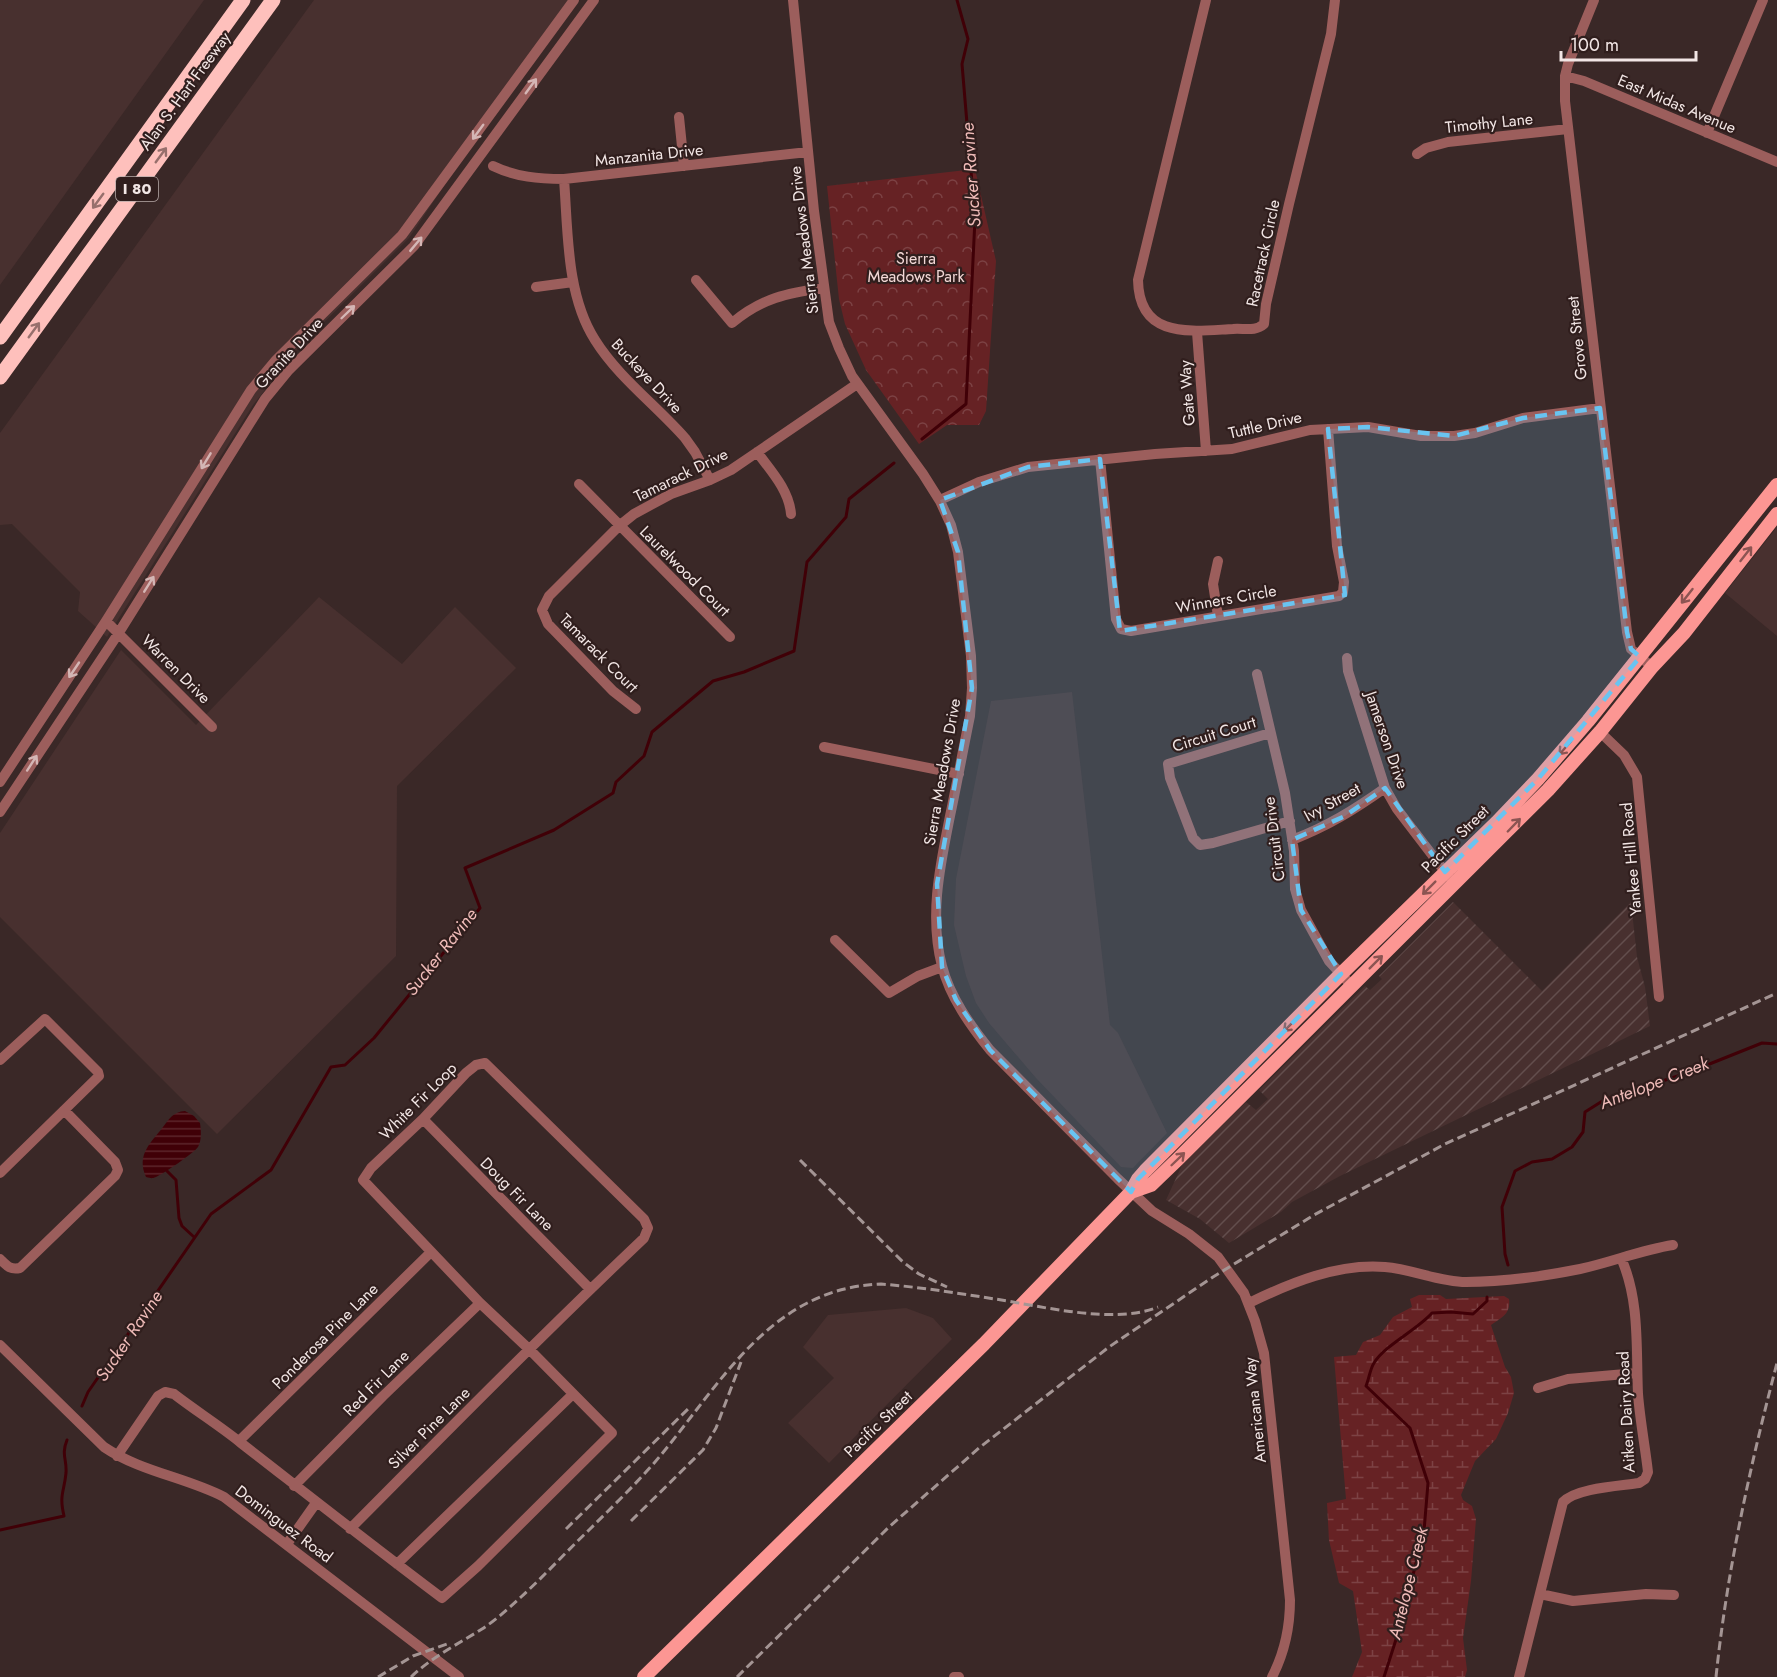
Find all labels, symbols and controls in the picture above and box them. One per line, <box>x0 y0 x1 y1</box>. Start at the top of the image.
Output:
scale bar <box>1561 24 1696 62</box>
street label: Alan S. Hart Freeway <box>134 26 236 155</box>
text: 100 m <box>1570 32 1619 58</box>
street label: East Midas Avenue <box>1614 69 1740 139</box>
one-way arrow <box>525 79 537 95</box>
street label: Timothy Lane <box>1444 107 1534 139</box>
water label: Sucker Ravine <box>954 122 988 228</box>
one-way arrow <box>471 123 484 139</box>
street label: Manzanita Drive <box>594 138 704 172</box>
one-way arrow <box>155 148 167 164</box>
street label: Sierra Meadows Drive <box>784 165 824 315</box>
road number: I 80 <box>116 177 158 201</box>
one-way arrow <box>92 192 105 208</box>
street label: Racetrack Circle <box>1240 197 1286 309</box>
one-way arrow <box>409 237 423 252</box>
park label: Sierra Meadows Park <box>867 247 966 288</box>
street label: Grove Street <box>1561 295 1593 381</box>
one-way arrow <box>341 305 356 320</box>
street label: Granite Drive <box>250 312 328 394</box>
one-way arrow <box>28 322 40 338</box>
street label: Buckeye Drive <box>606 333 688 419</box>
street label: Gate Way <box>1173 358 1201 427</box>
street label: Tuttle Drive <box>1226 405 1304 445</box>
street label: Tamarack Drive <box>630 442 732 508</box>
one-way arrow <box>200 452 212 469</box>
street label: Laurelwood Court <box>634 520 736 622</box>
one-way arrow <box>1739 547 1753 562</box>
one-way arrow <box>144 576 156 593</box>
street label: Winners Circle <box>1174 579 1278 619</box>
one-way arrow <box>1681 588 1694 604</box>
street label: Tamarack Court <box>554 608 644 698</box>
street label: Warren Drive <box>136 629 216 709</box>
one-way arrow <box>67 661 79 678</box>
street label: Jamerson Drive <box>1359 686 1414 792</box>
street label: Sierra Meadows Drive <box>918 697 966 847</box>
street label: Circuit Court <box>1169 710 1259 758</box>
one-way arrow <box>1558 740 1572 755</box>
one-way arrow <box>26 755 38 772</box>
street label: Ivy Street <box>1300 777 1365 827</box>
street label: Circuit Drive <box>1257 796 1291 882</box>
street label: Pacific Street <box>1416 800 1494 878</box>
street label: Yankee Hill Road <box>1615 801 1647 917</box>
one-way arrow <box>1507 817 1522 832</box>
one-way arrow <box>1422 880 1437 895</box>
water label: Sucker Ravine <box>398 903 484 1001</box>
one-way arrow <box>1368 955 1383 970</box>
one-way arrow <box>1283 1017 1298 1032</box>
water label: Antelope Creek <box>1595 1050 1714 1116</box>
street label: White Fir Loop <box>374 1057 462 1145</box>
one-way arrow <box>1170 1151 1185 1166</box>
street label: Doug Fir Lane <box>475 1152 559 1236</box>
street label: Ponderosa Pine Lane <box>267 1278 383 1394</box>
water label: Sucker Ravine <box>89 1285 169 1387</box>
street label: Red Fir Lane <box>338 1345 414 1421</box>
street label: Aitken Dairy Road <box>1611 1351 1641 1473</box>
street label: Americana Way <box>1238 1355 1272 1464</box>
street label: Silver Pine Lane <box>383 1382 475 1474</box>
street label: Pacific Street <box>839 1385 917 1463</box>
street label: Dominguez Road <box>230 1480 338 1568</box>
water label: Antelope Creek <box>1381 1523 1435 1643</box>

